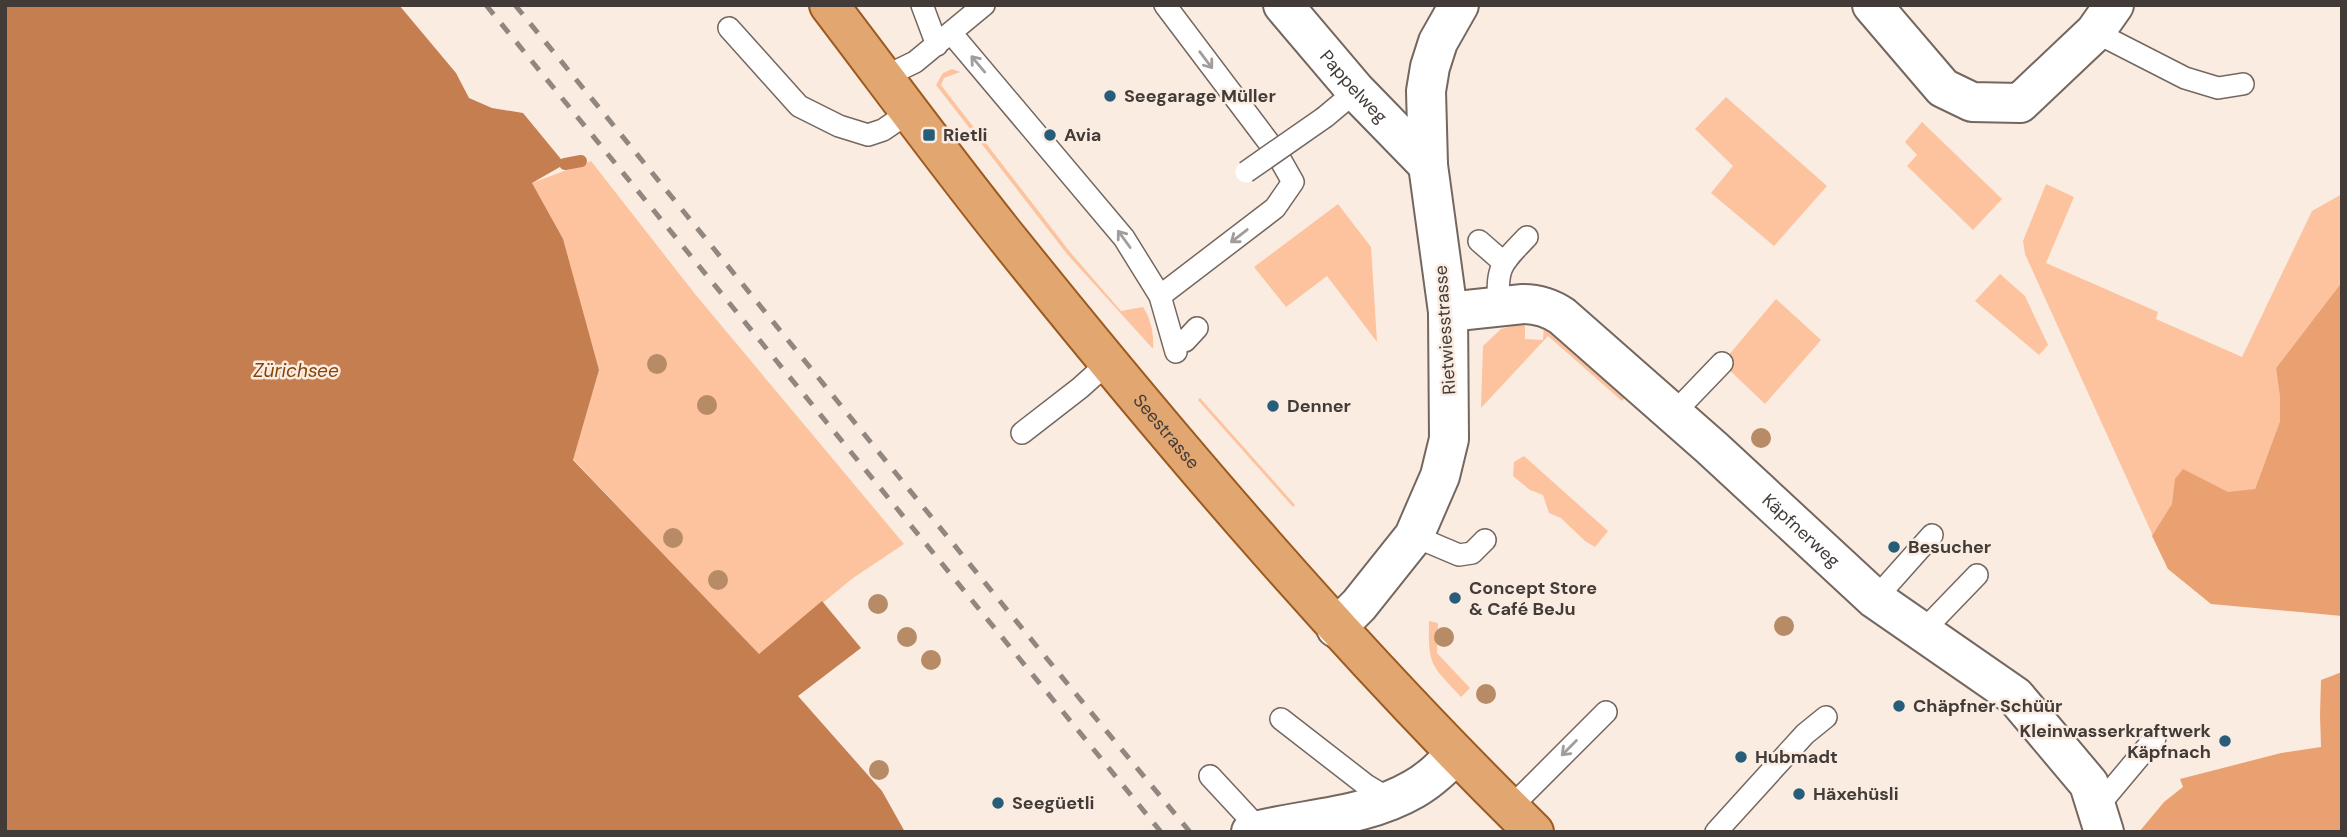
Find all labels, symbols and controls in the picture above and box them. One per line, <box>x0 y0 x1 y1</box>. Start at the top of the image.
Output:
street label: Pappelweg <box>1315 45 1393 128</box>
one-way arrow <box>1199 50 1214 69</box>
one-way arrow <box>970 55 986 73</box>
place label: Seegarage Müller <box>1124 84 1276 108</box>
marker: Seegarage Müller <box>1102 88 1118 104</box>
place label: Rietli <box>943 123 988 147</box>
place label: Avia <box>1064 123 1101 147</box>
marker: Rietli <box>921 127 937 143</box>
marker: Avia <box>1042 127 1058 143</box>
one-way arrow <box>1230 228 1248 243</box>
one-way arrow <box>1117 230 1131 249</box>
street label: Rietwiesstrasse <box>1429 264 1461 396</box>
water label: Zürichsee <box>253 358 339 383</box>
street label: Seestrasse <box>1128 389 1205 474</box>
place label: Denner <box>1287 394 1351 418</box>
marker: Denner <box>1265 398 1281 414</box>
street label: Käpfnerweg <box>1757 488 1845 573</box>
place label: Besucher <box>1908 535 1991 559</box>
marker: Besucher <box>1886 539 1902 555</box>
place label: Concept Store & Café BeJu <box>1469 576 1597 621</box>
marker: Concept Store & Café BeJu <box>1447 590 1463 606</box>
place label: Chäpfner Schüür <box>1913 694 2062 718</box>
marker: Chäpfner Schüür <box>1891 698 1907 714</box>
place label: Kleinwasserkraftwerk Käpfnach <box>2020 719 2212 764</box>
marker: Kleinwasserkraftwerk Käpfnach <box>2217 733 2233 749</box>
one-way arrow <box>1561 740 1578 757</box>
place label: Hubmadt <box>1755 745 1838 769</box>
marker: Hubmadt <box>1733 749 1749 765</box>
place label: Häxehüsli <box>1813 782 1899 806</box>
marker: Häxehüsli <box>1791 786 1807 802</box>
place label: Seegüetli <box>1012 791 1094 815</box>
marker: Seegüetli <box>990 795 1006 811</box>

